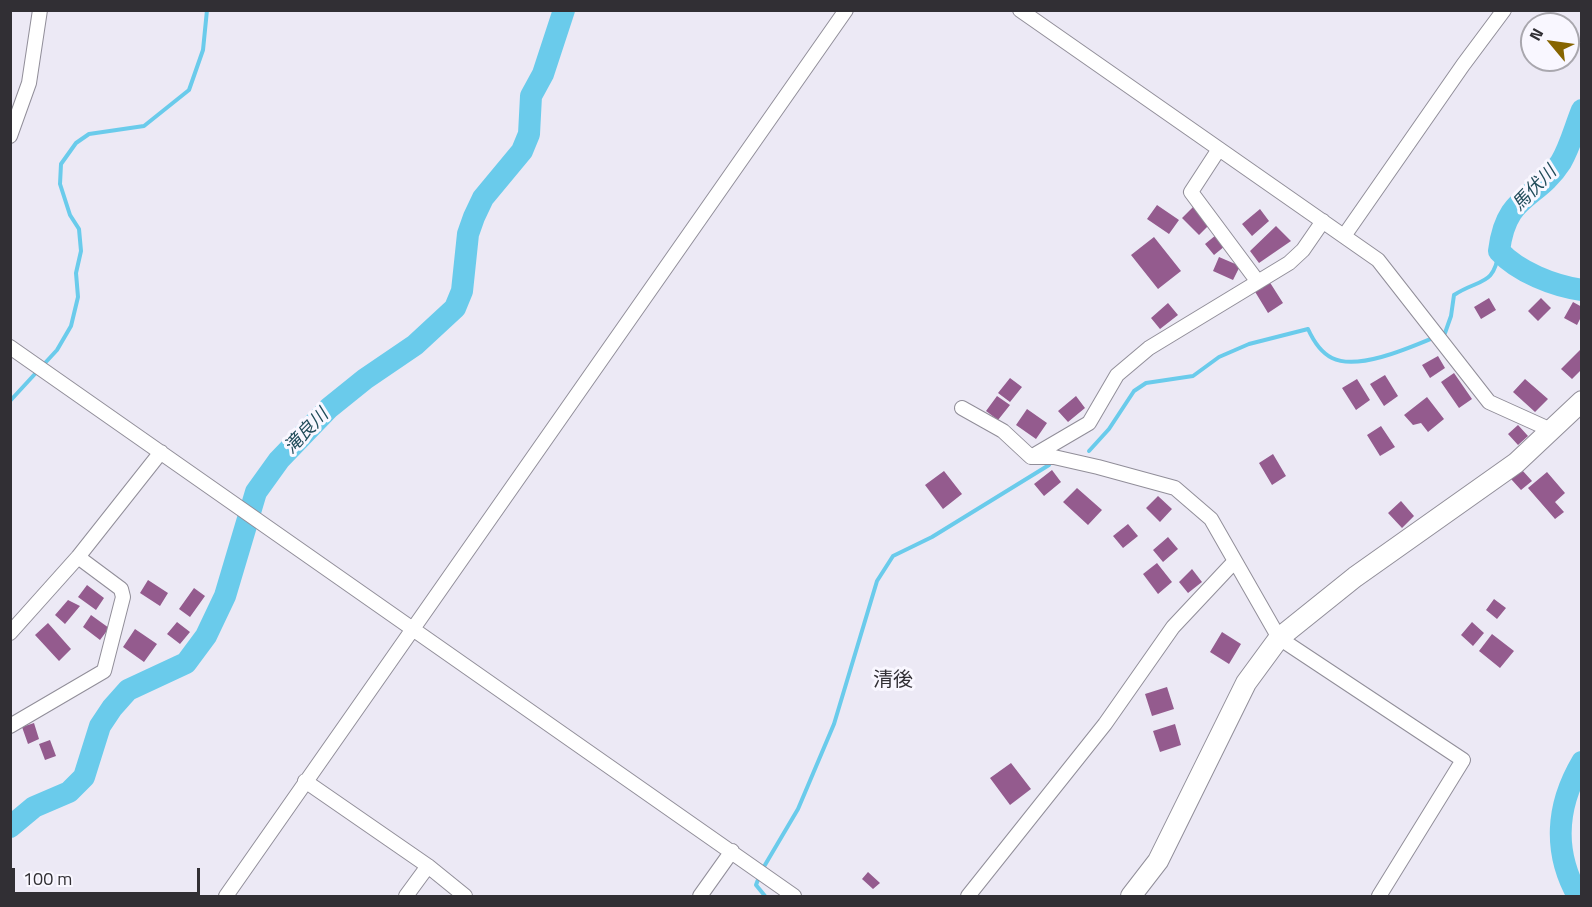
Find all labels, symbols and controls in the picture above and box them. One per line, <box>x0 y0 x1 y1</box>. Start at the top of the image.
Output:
north arrow <box>1520 12 1580 72</box>
text: N <box>1523 24 1549 45</box>
water label: 馬伏川 <box>1508 162 1562 216</box>
water label: 滝良川 <box>280 405 334 459</box>
district label: 清後 <box>873 669 913 693</box>
scale bar <box>15 856 202 894</box>
text: 100 m <box>23 865 72 892</box>

